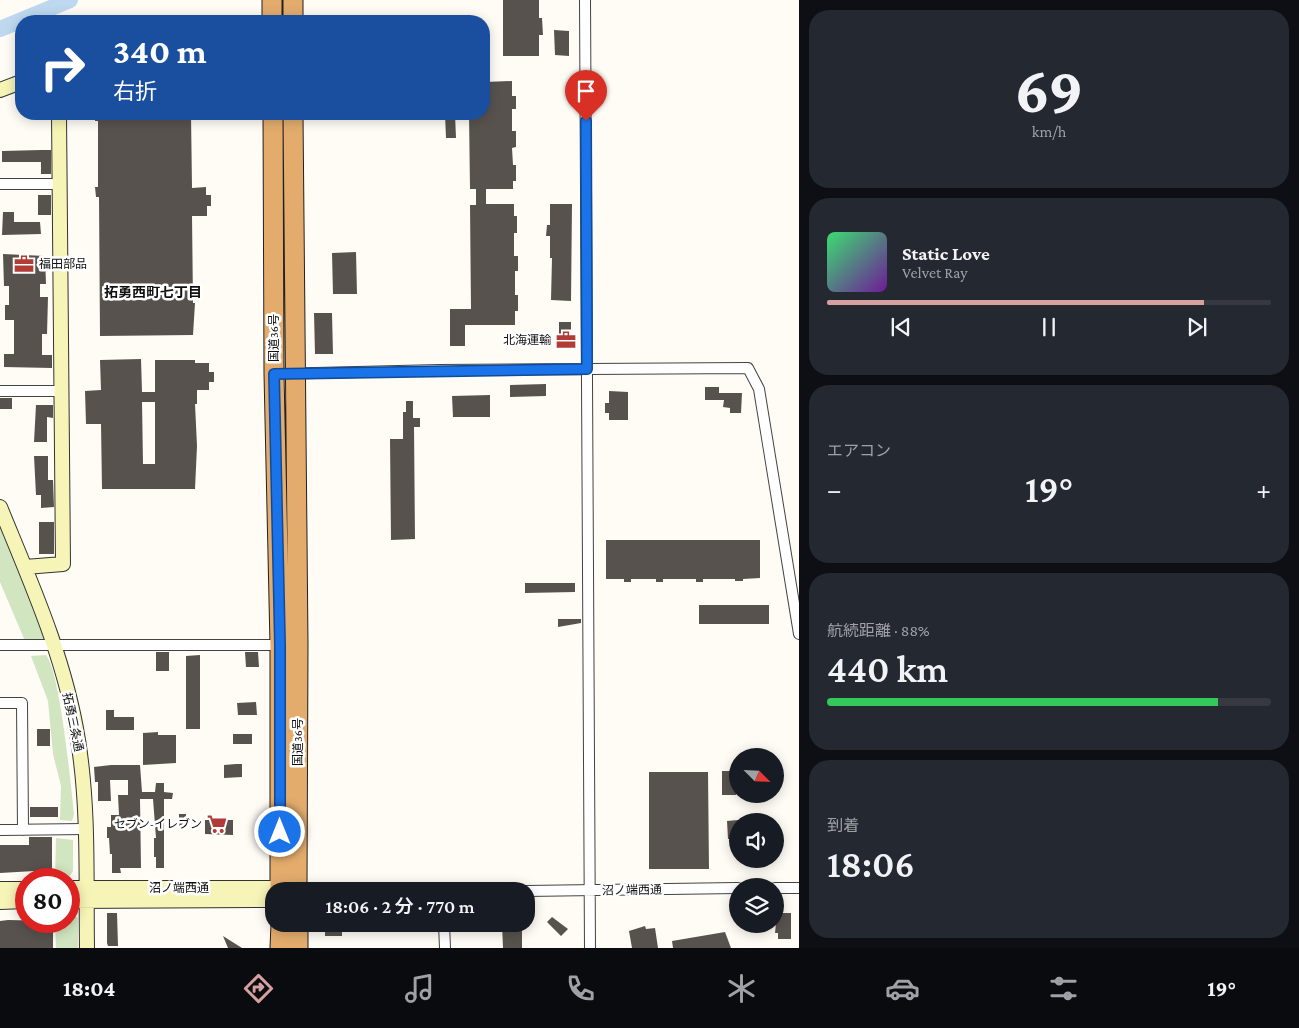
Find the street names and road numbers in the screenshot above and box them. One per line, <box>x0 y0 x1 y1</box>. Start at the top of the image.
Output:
street label: 国道36号 <box>267 314 281 362</box>
street label: 拓勇三条通 <box>60 691 86 753</box>
street label: 国道36号 <box>291 718 305 766</box>
street label: 沼ノ端西通 <box>149 881 209 895</box>
street label: 沼ノ端西通 <box>602 882 662 898</box>

